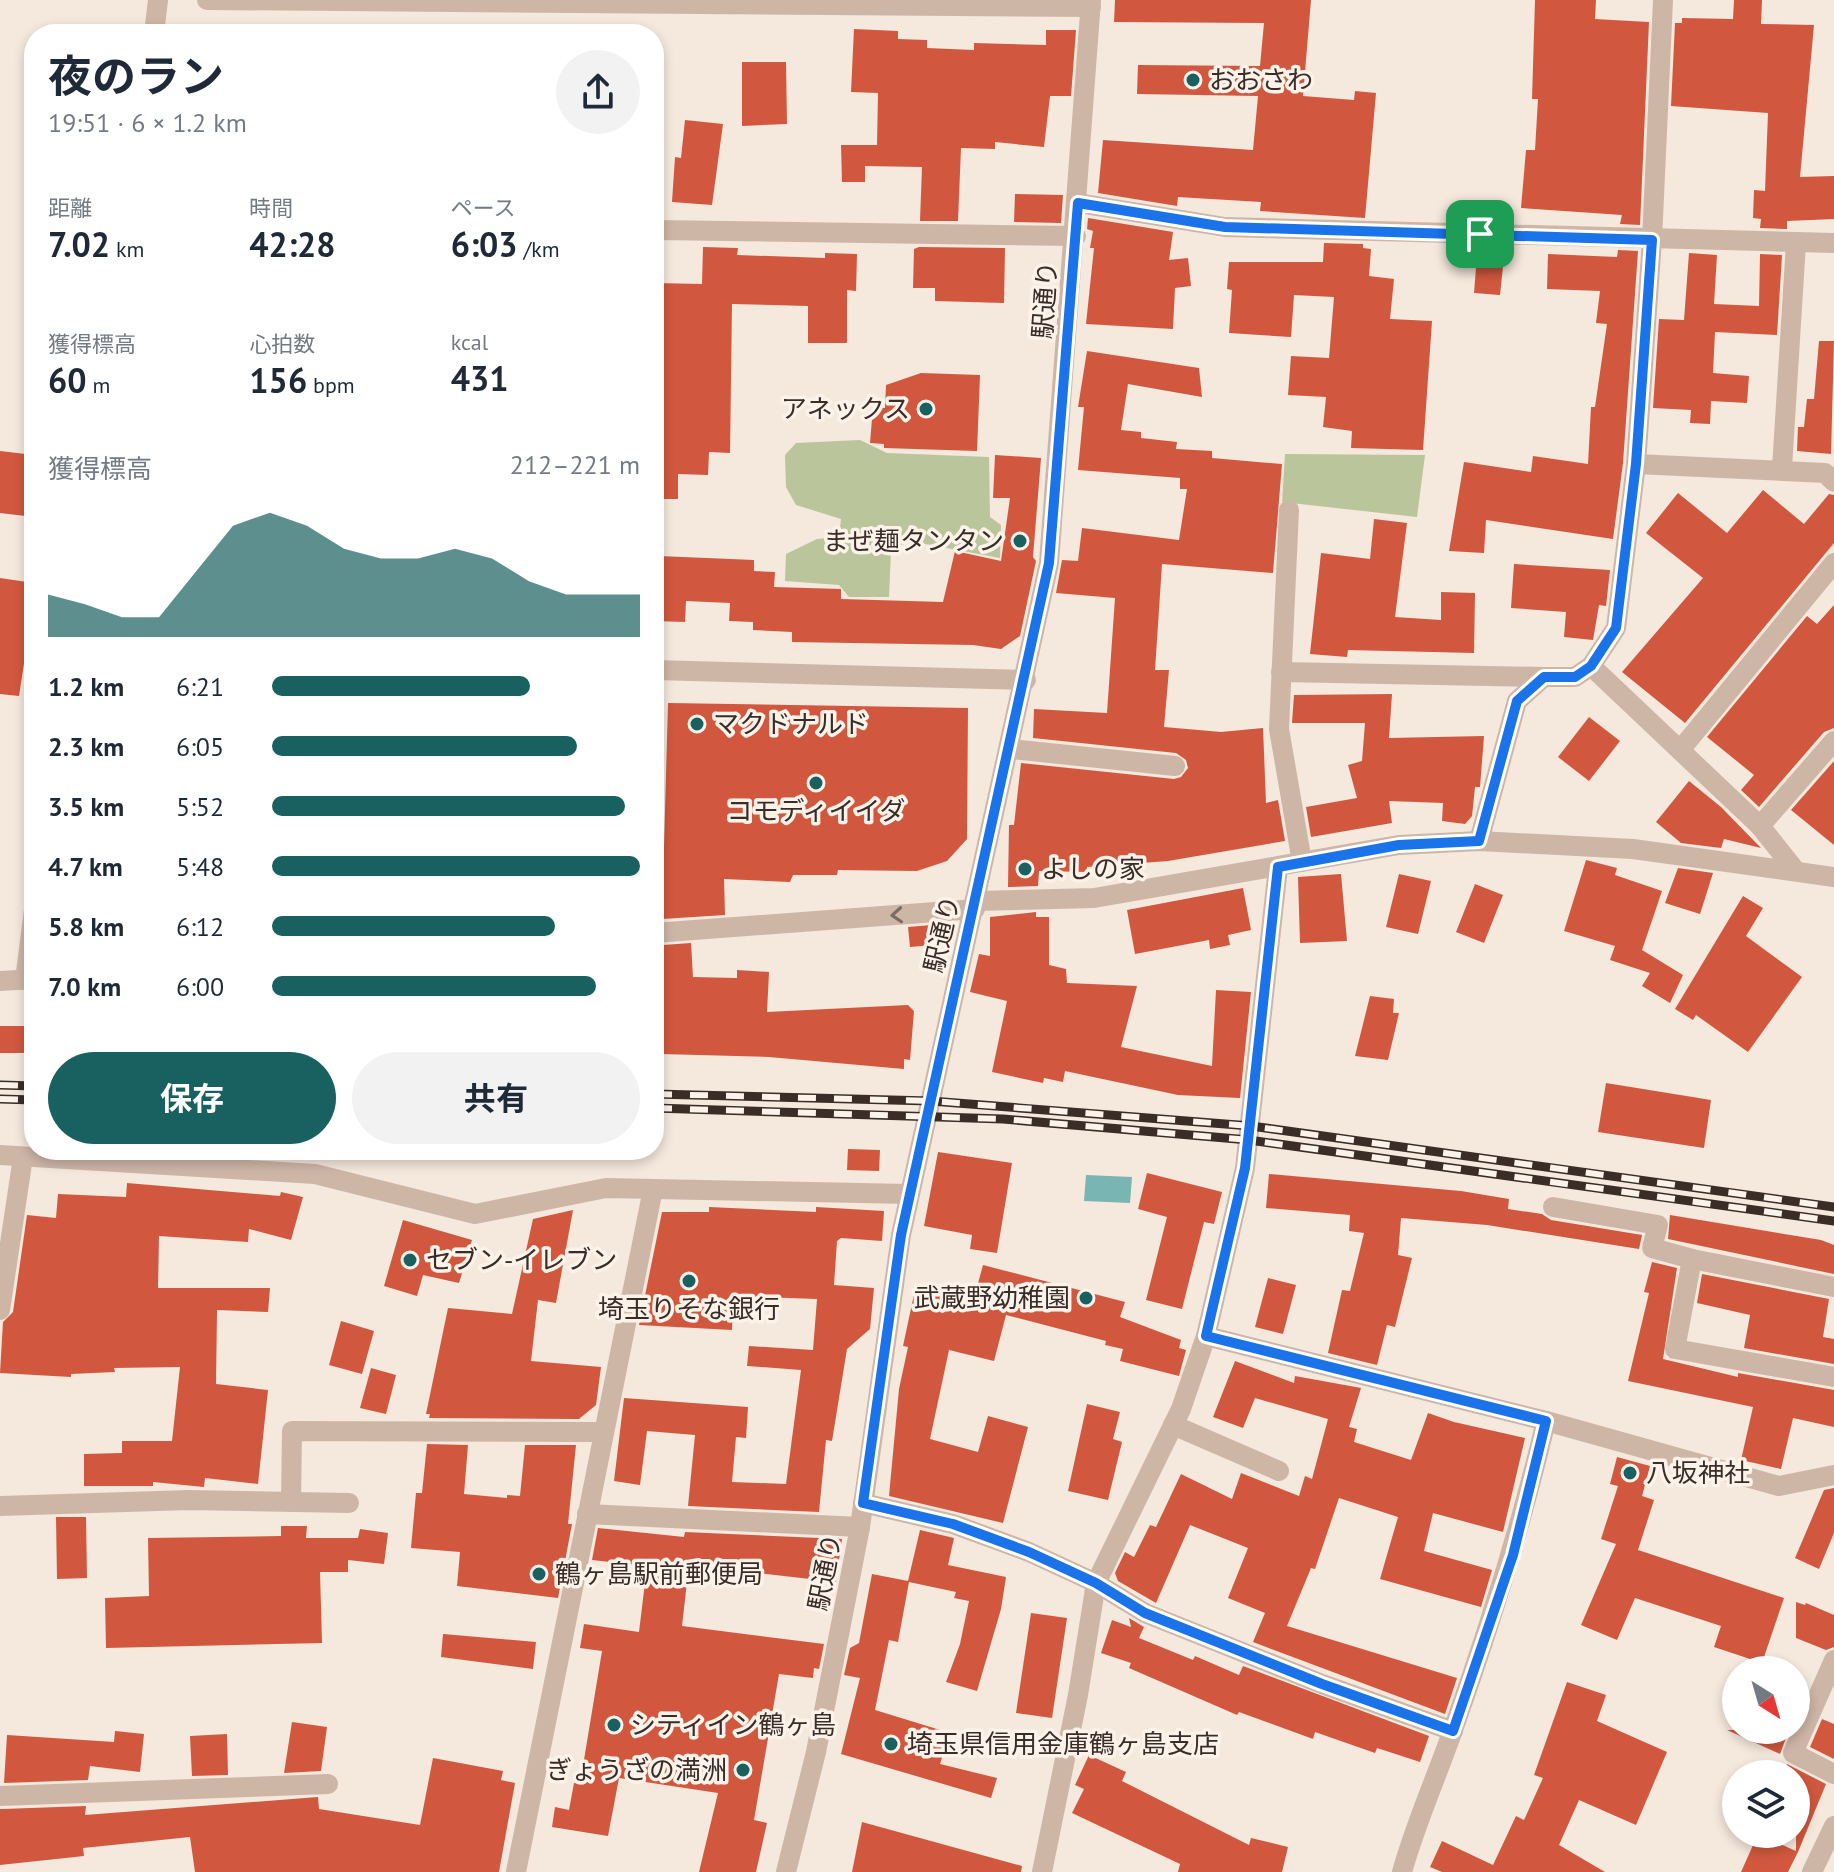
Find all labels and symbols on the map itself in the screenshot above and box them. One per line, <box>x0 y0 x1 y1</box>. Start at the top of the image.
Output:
place label: おおさわ <box>1209 63 1313 96</box>
marker: おおさわ <box>1184 71 1202 89</box>
pin <box>1446 200 1514 268</box>
street label: 駅通り <box>1025 260 1064 340</box>
place label: アネックス <box>781 392 910 425</box>
marker: アネックス <box>917 400 935 418</box>
place label: まぜ麺タンタン <box>823 524 1004 557</box>
marker: まぜ麺タンタン <box>1011 532 1029 550</box>
place label: マクドナルド <box>713 707 869 740</box>
marker: マクドナルド <box>688 715 706 733</box>
marker: コモディイイダ <box>807 774 825 792</box>
place label: コモディイイダ <box>726 794 906 827</box>
place label: よしの家 <box>1041 852 1145 885</box>
marker: よしの家 <box>1016 860 1034 878</box>
street label: 駅通り <box>917 892 966 976</box>
one-way arrow <box>890 906 903 923</box>
place label: セブン-イレブン <box>426 1243 617 1276</box>
marker: セブン-イレブン <box>401 1251 419 1269</box>
marker: 埼玉りそな銀行 <box>680 1272 698 1290</box>
place label: 武蔵野幼稚園 <box>914 1281 1070 1314</box>
marker: 武蔵野幼稚園 <box>1077 1289 1095 1307</box>
place label: 埼玉りそな銀行 <box>598 1292 780 1325</box>
place label: 八坂神社 <box>1646 1456 1750 1489</box>
marker: 八坂神社 <box>1621 1464 1639 1482</box>
street label: 駅通り <box>801 1530 848 1613</box>
place label: 鶴ヶ島駅前郵便局 <box>555 1557 763 1590</box>
marker: 鶴ヶ島駅前郵便局 <box>530 1565 548 1583</box>
north arrow <box>1722 1656 1810 1744</box>
place label: シティイン鶴ヶ島 <box>630 1708 836 1741</box>
marker: シティイン鶴ヶ島 <box>605 1716 623 1734</box>
place label: 埼玉県信用金庫鶴ヶ島支店 <box>907 1727 1219 1760</box>
marker: 埼玉県信用金庫鶴ヶ島支店 <box>882 1735 900 1753</box>
place label: ぎょうざの満洲 <box>546 1753 727 1786</box>
marker: ぎょうざの満洲 <box>734 1761 752 1779</box>

